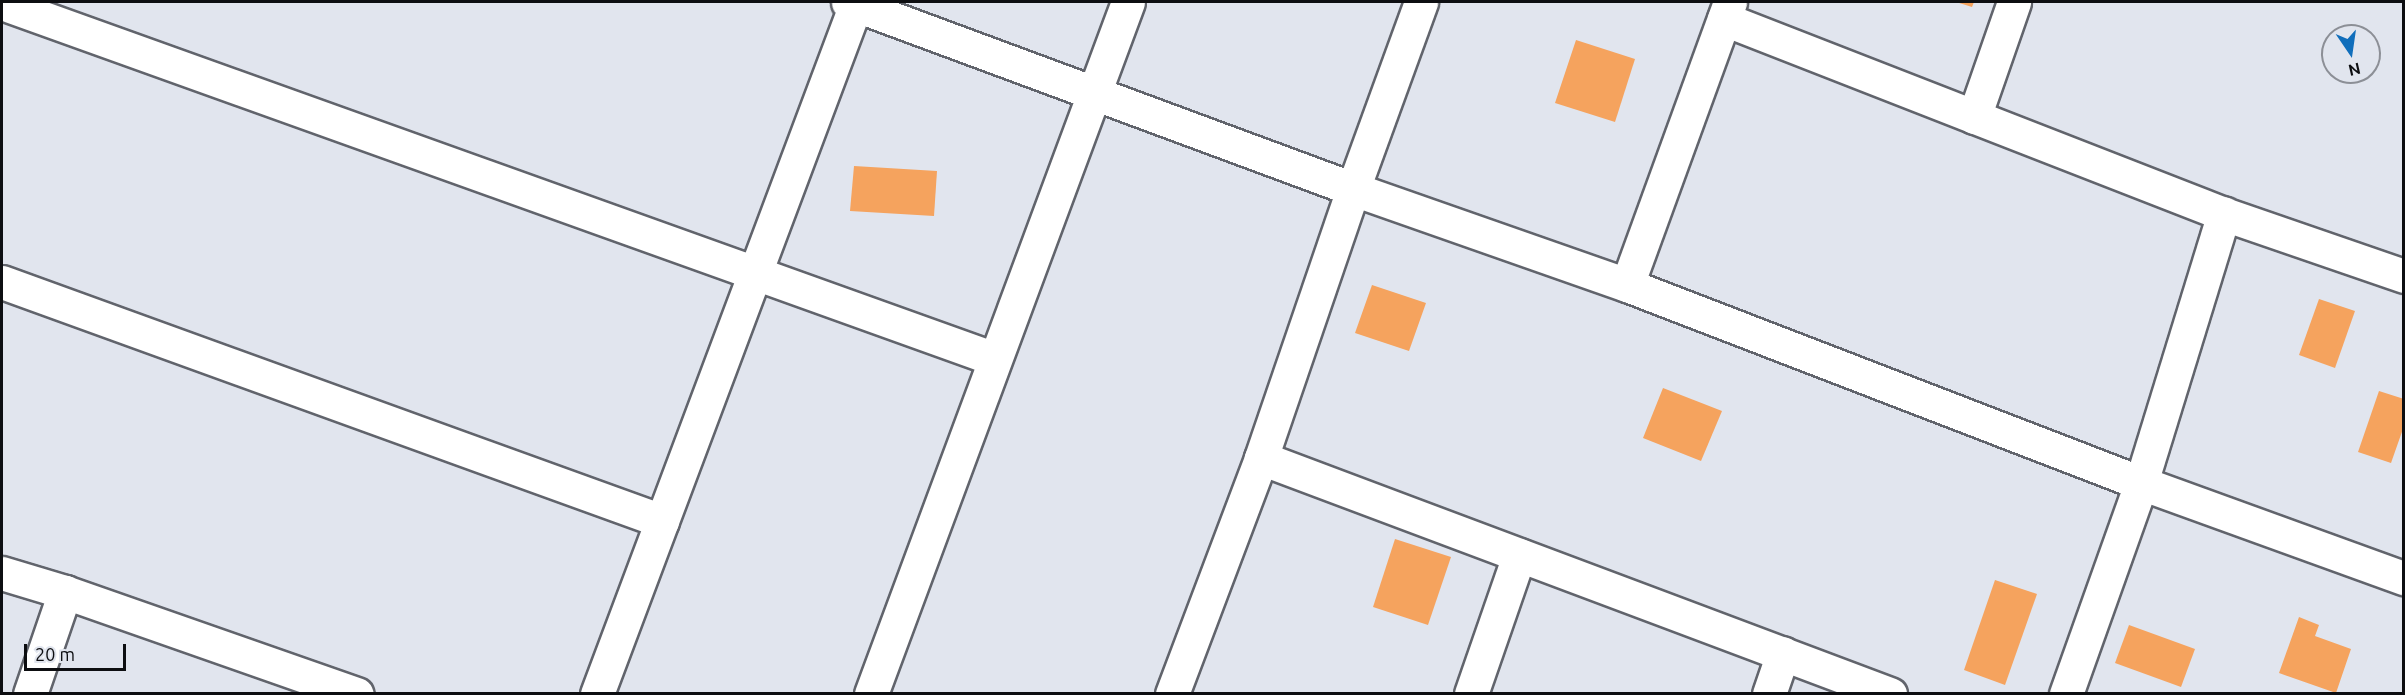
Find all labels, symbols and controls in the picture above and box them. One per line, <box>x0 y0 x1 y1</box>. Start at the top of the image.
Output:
north arrow <box>2321 24 2381 84</box>
text: N <box>2347 59 2362 80</box>
scale bar <box>27 632 129 670</box>
text: 20 m <box>35 644 75 664</box>

